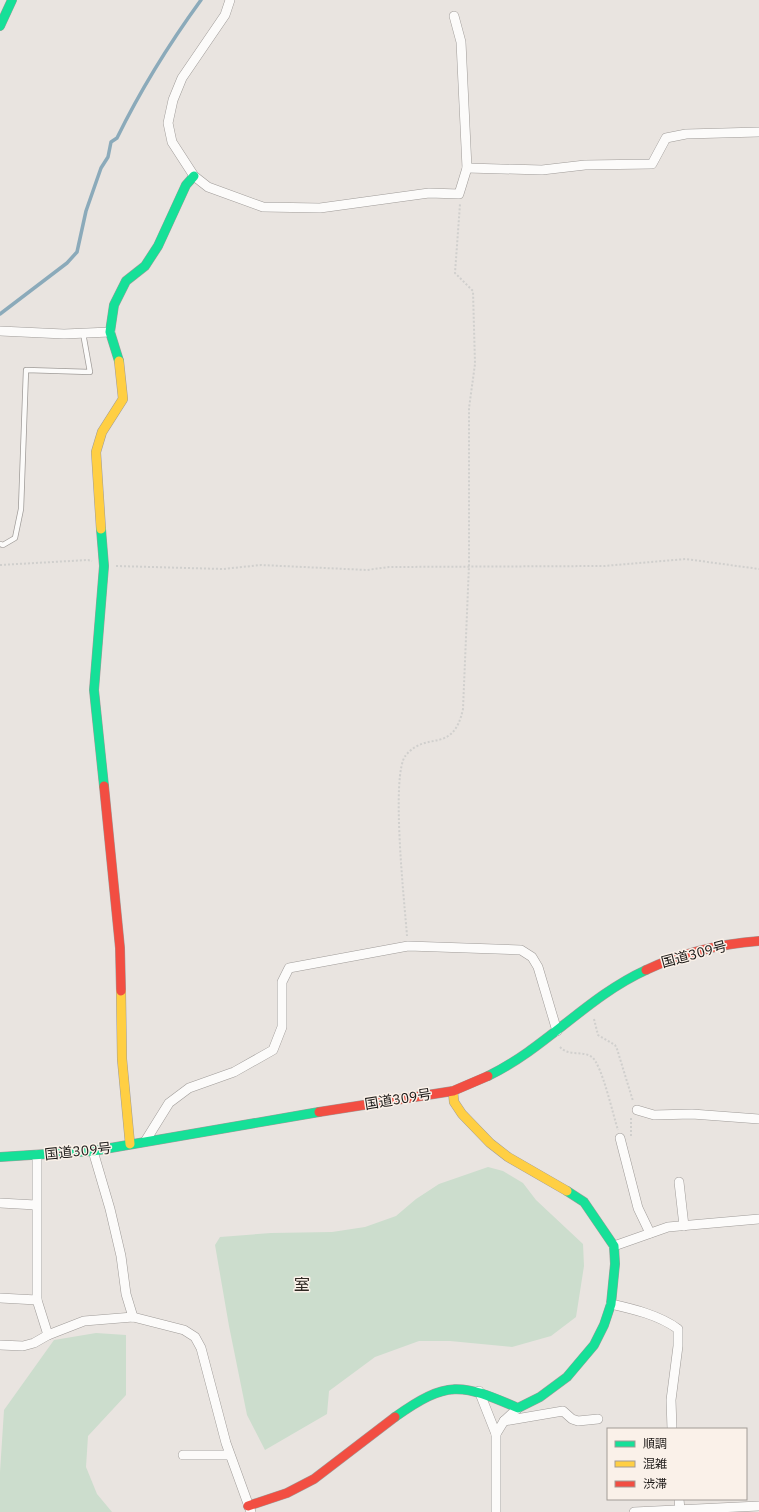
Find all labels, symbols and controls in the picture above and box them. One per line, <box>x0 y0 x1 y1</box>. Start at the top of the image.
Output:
street label: 国道309号 <box>659 937 729 971</box>
street label: 国道309号 <box>363 1085 433 1113</box>
street label: 国道309号 <box>44 1139 112 1163</box>
district label: 室 <box>294 1274 310 1294</box>
legend <box>607 1428 747 1500</box>
text: 順調 <box>643 1436 667 1451</box>
text: 混雑 <box>643 1456 667 1471</box>
text: 渋滞 <box>643 1476 667 1491</box>

